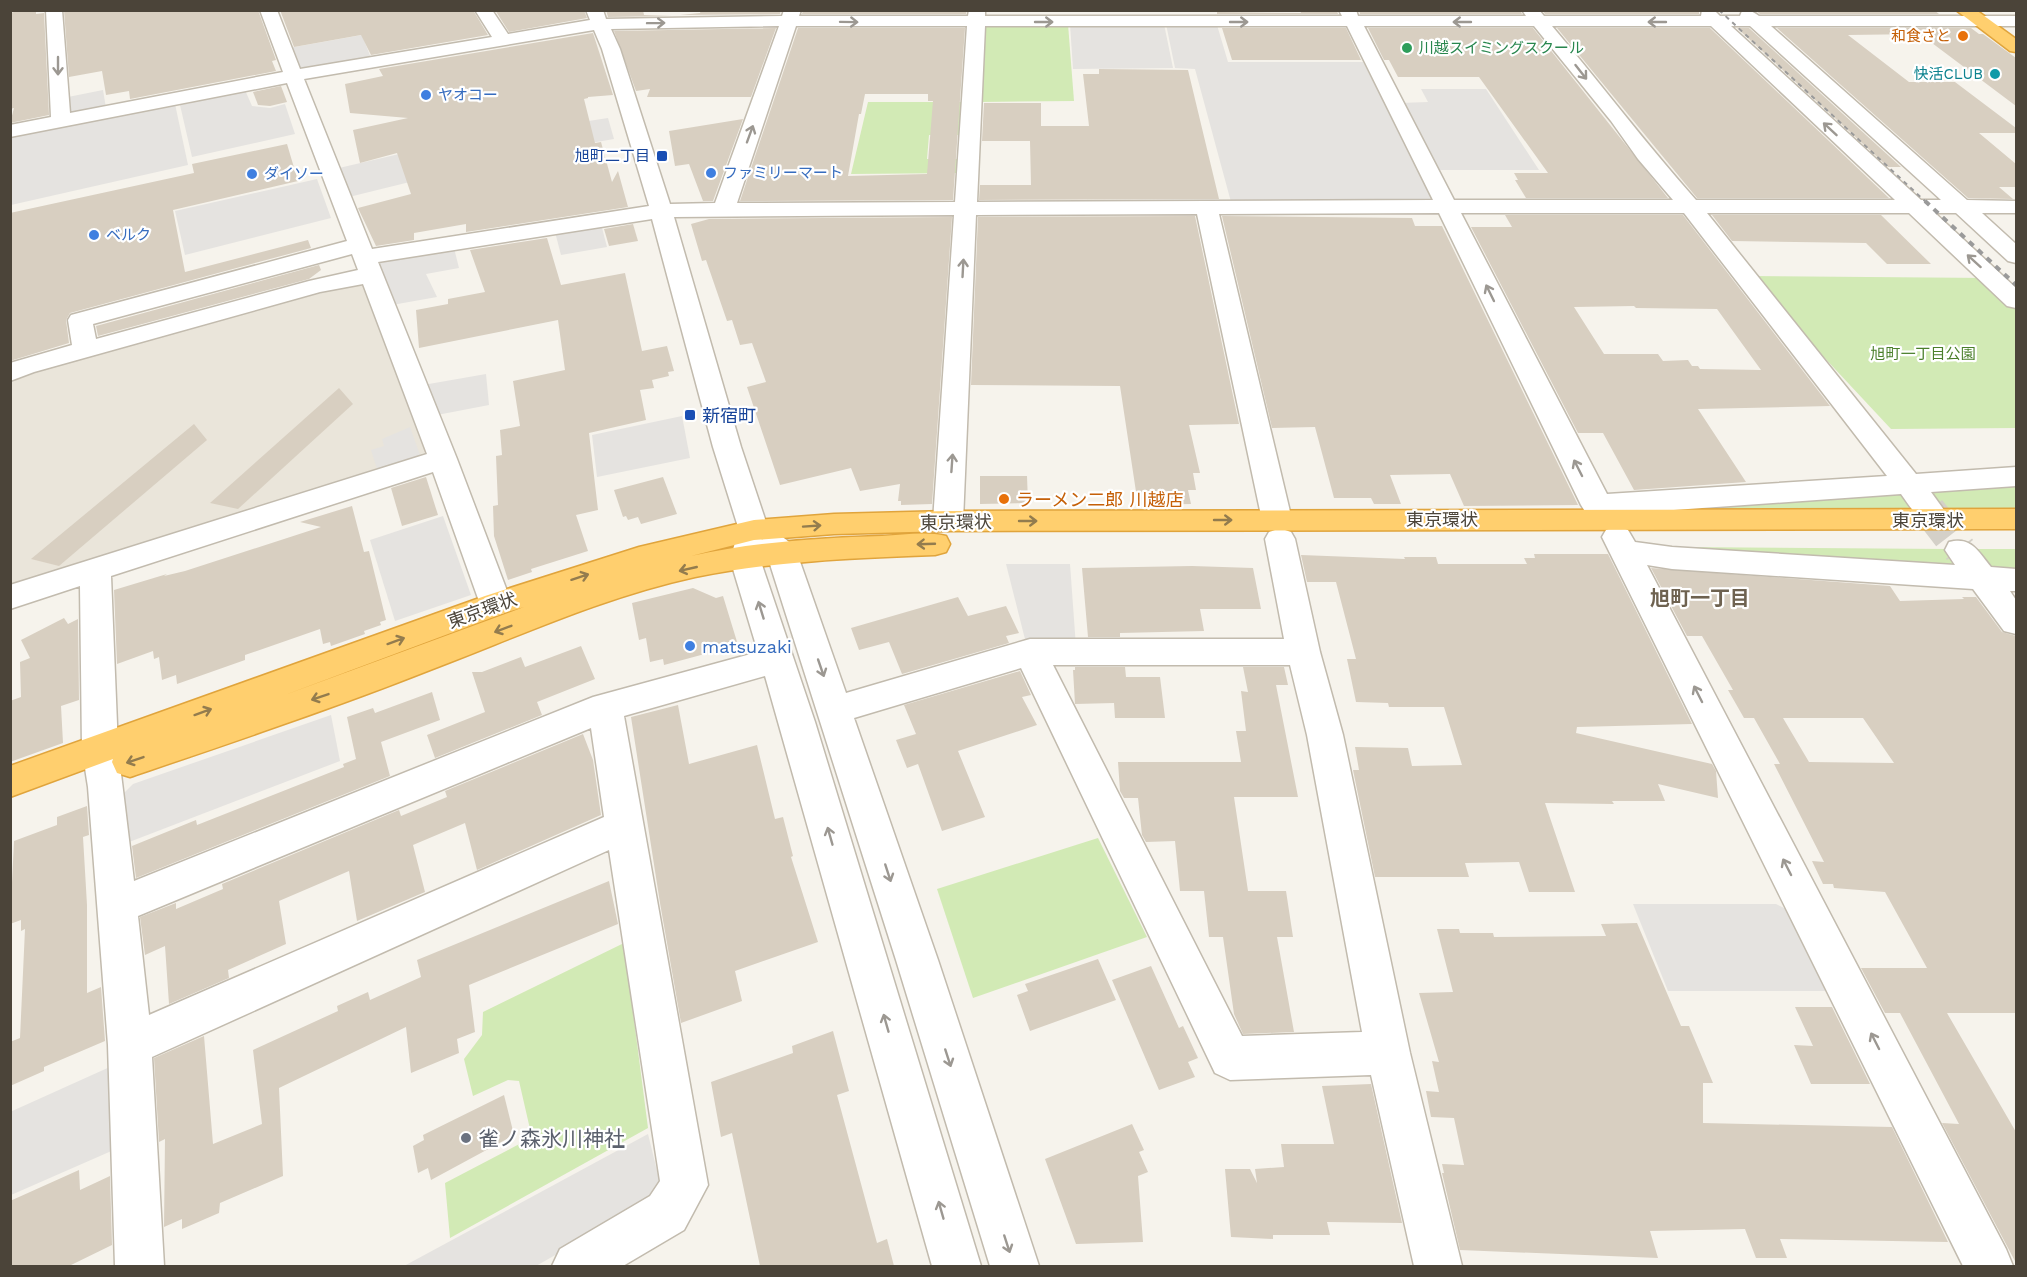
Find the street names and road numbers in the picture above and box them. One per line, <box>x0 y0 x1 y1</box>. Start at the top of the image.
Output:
street label: 東京環状 <box>1406 509 1478 530</box>
street label: 東京環状 <box>1892 510 1964 531</box>
street label: 東京環状 <box>920 511 992 533</box>
street label: 東京環状 <box>445 588 519 632</box>

